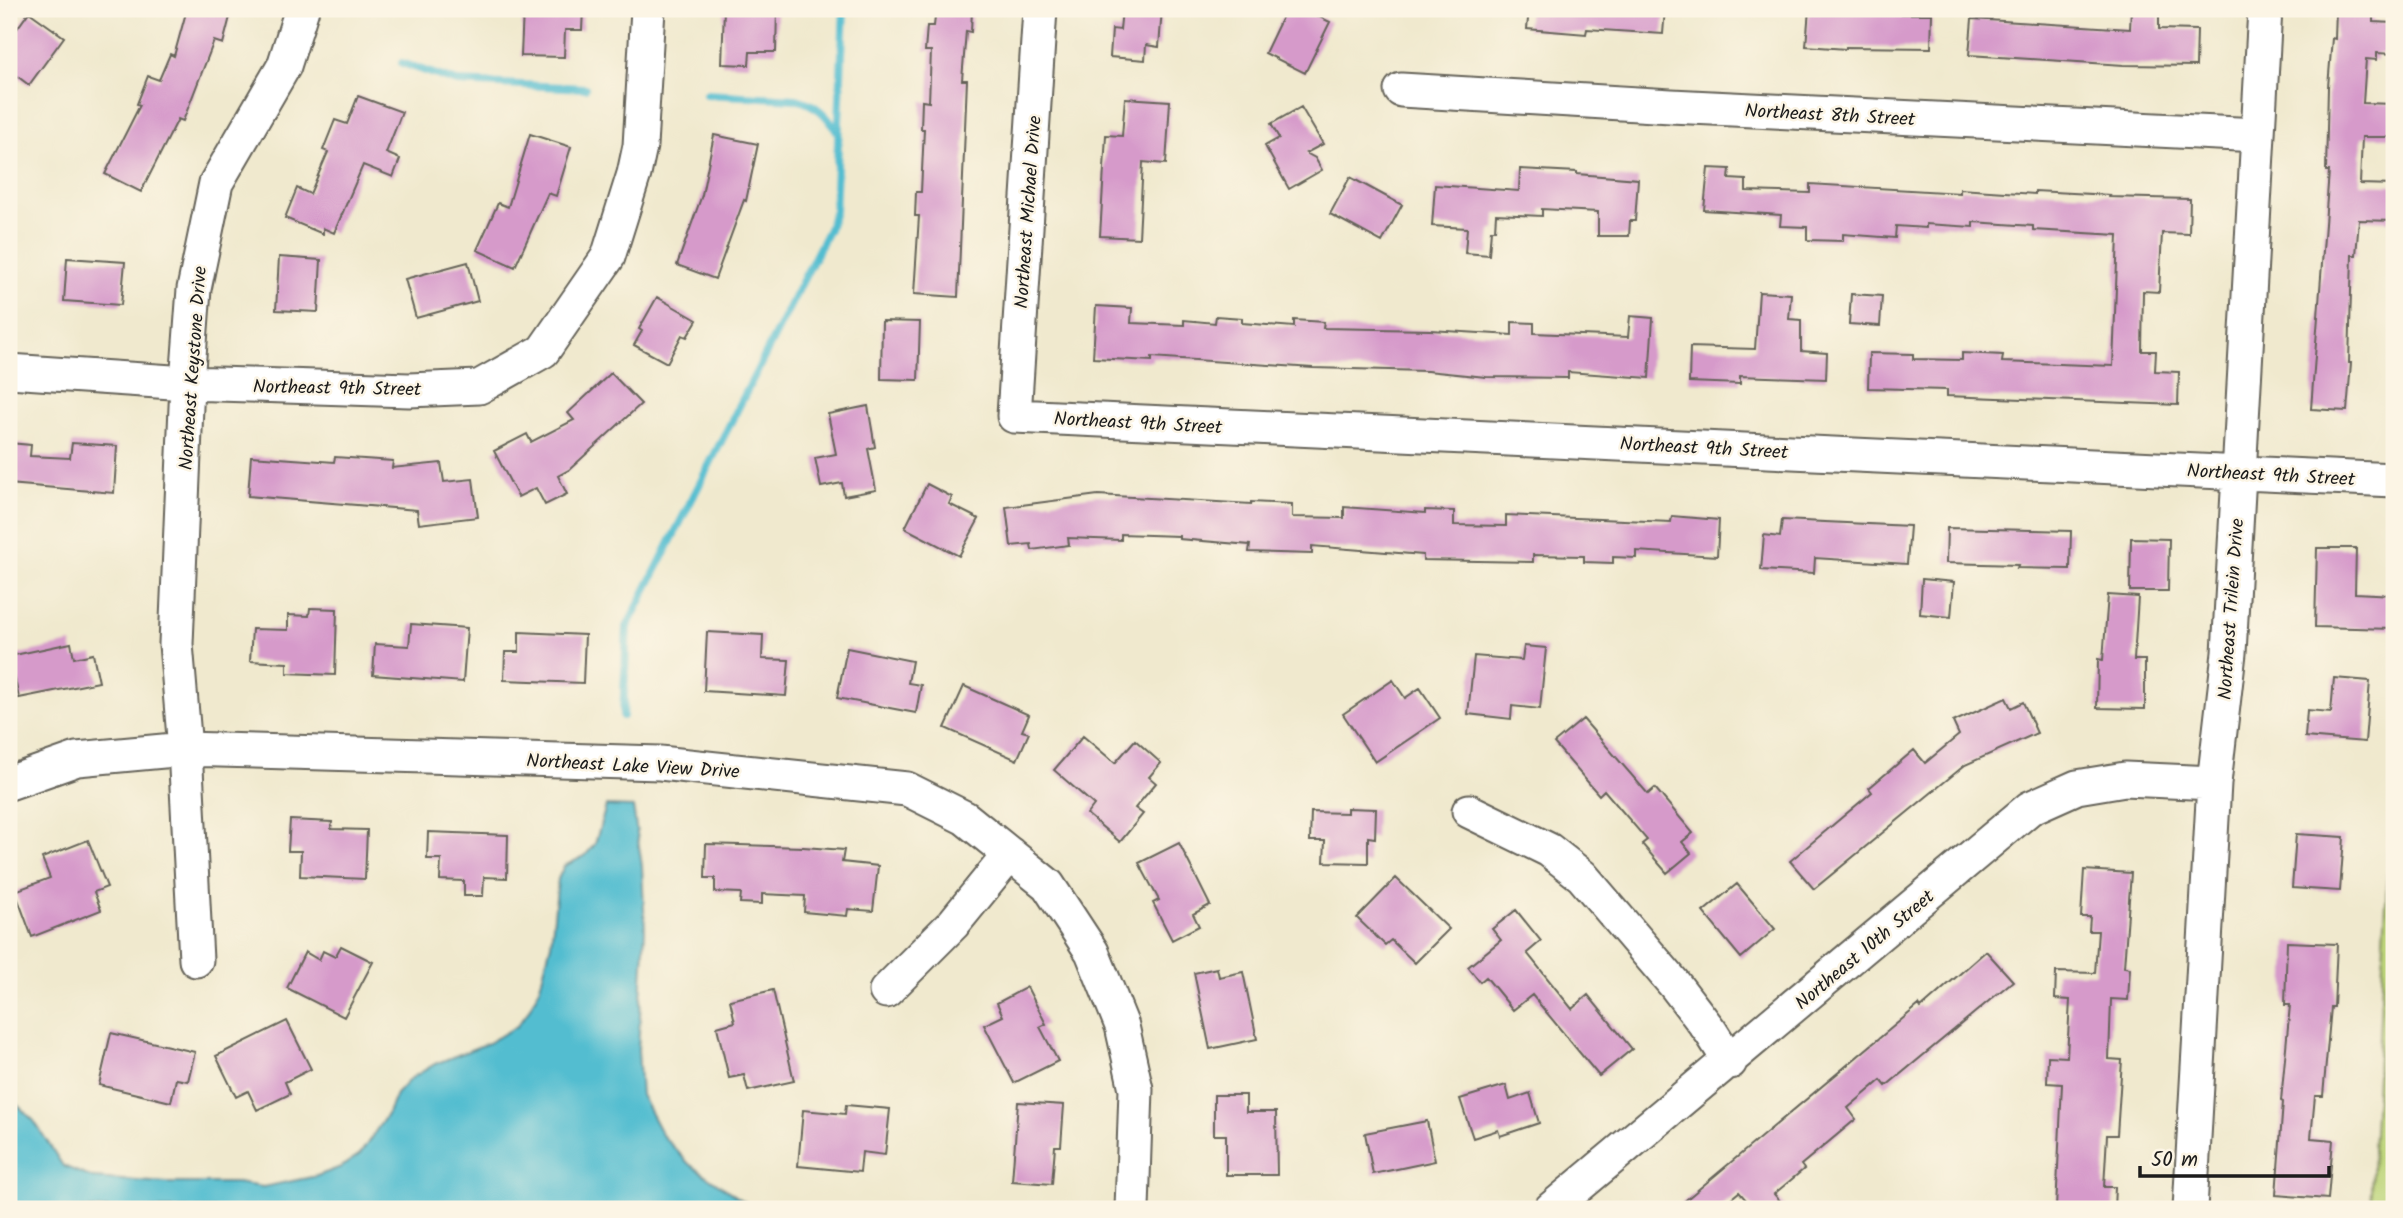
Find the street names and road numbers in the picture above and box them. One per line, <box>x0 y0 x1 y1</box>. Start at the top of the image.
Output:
street label: Northeast 8th Street <box>1744 97 1917 135</box>
street label: Northeast Michael Drive <box>1007 114 1051 310</box>
street label: Northeast Keystone Drive <box>172 265 216 471</box>
street label: Northeast 9th Street <box>252 373 422 405</box>
street label: Northeast 9th Street <box>1053 405 1223 443</box>
street label: Northeast 9th Street <box>1619 430 1789 468</box>
street label: Northeast 9th Street <box>2186 457 2356 495</box>
street label: Northeast Trilein Drive <box>2211 517 2253 701</box>
street label: Northeast Lake View Drive <box>526 746 741 788</box>
street label: Northeast 10th Street <box>1789 883 1942 1018</box>

